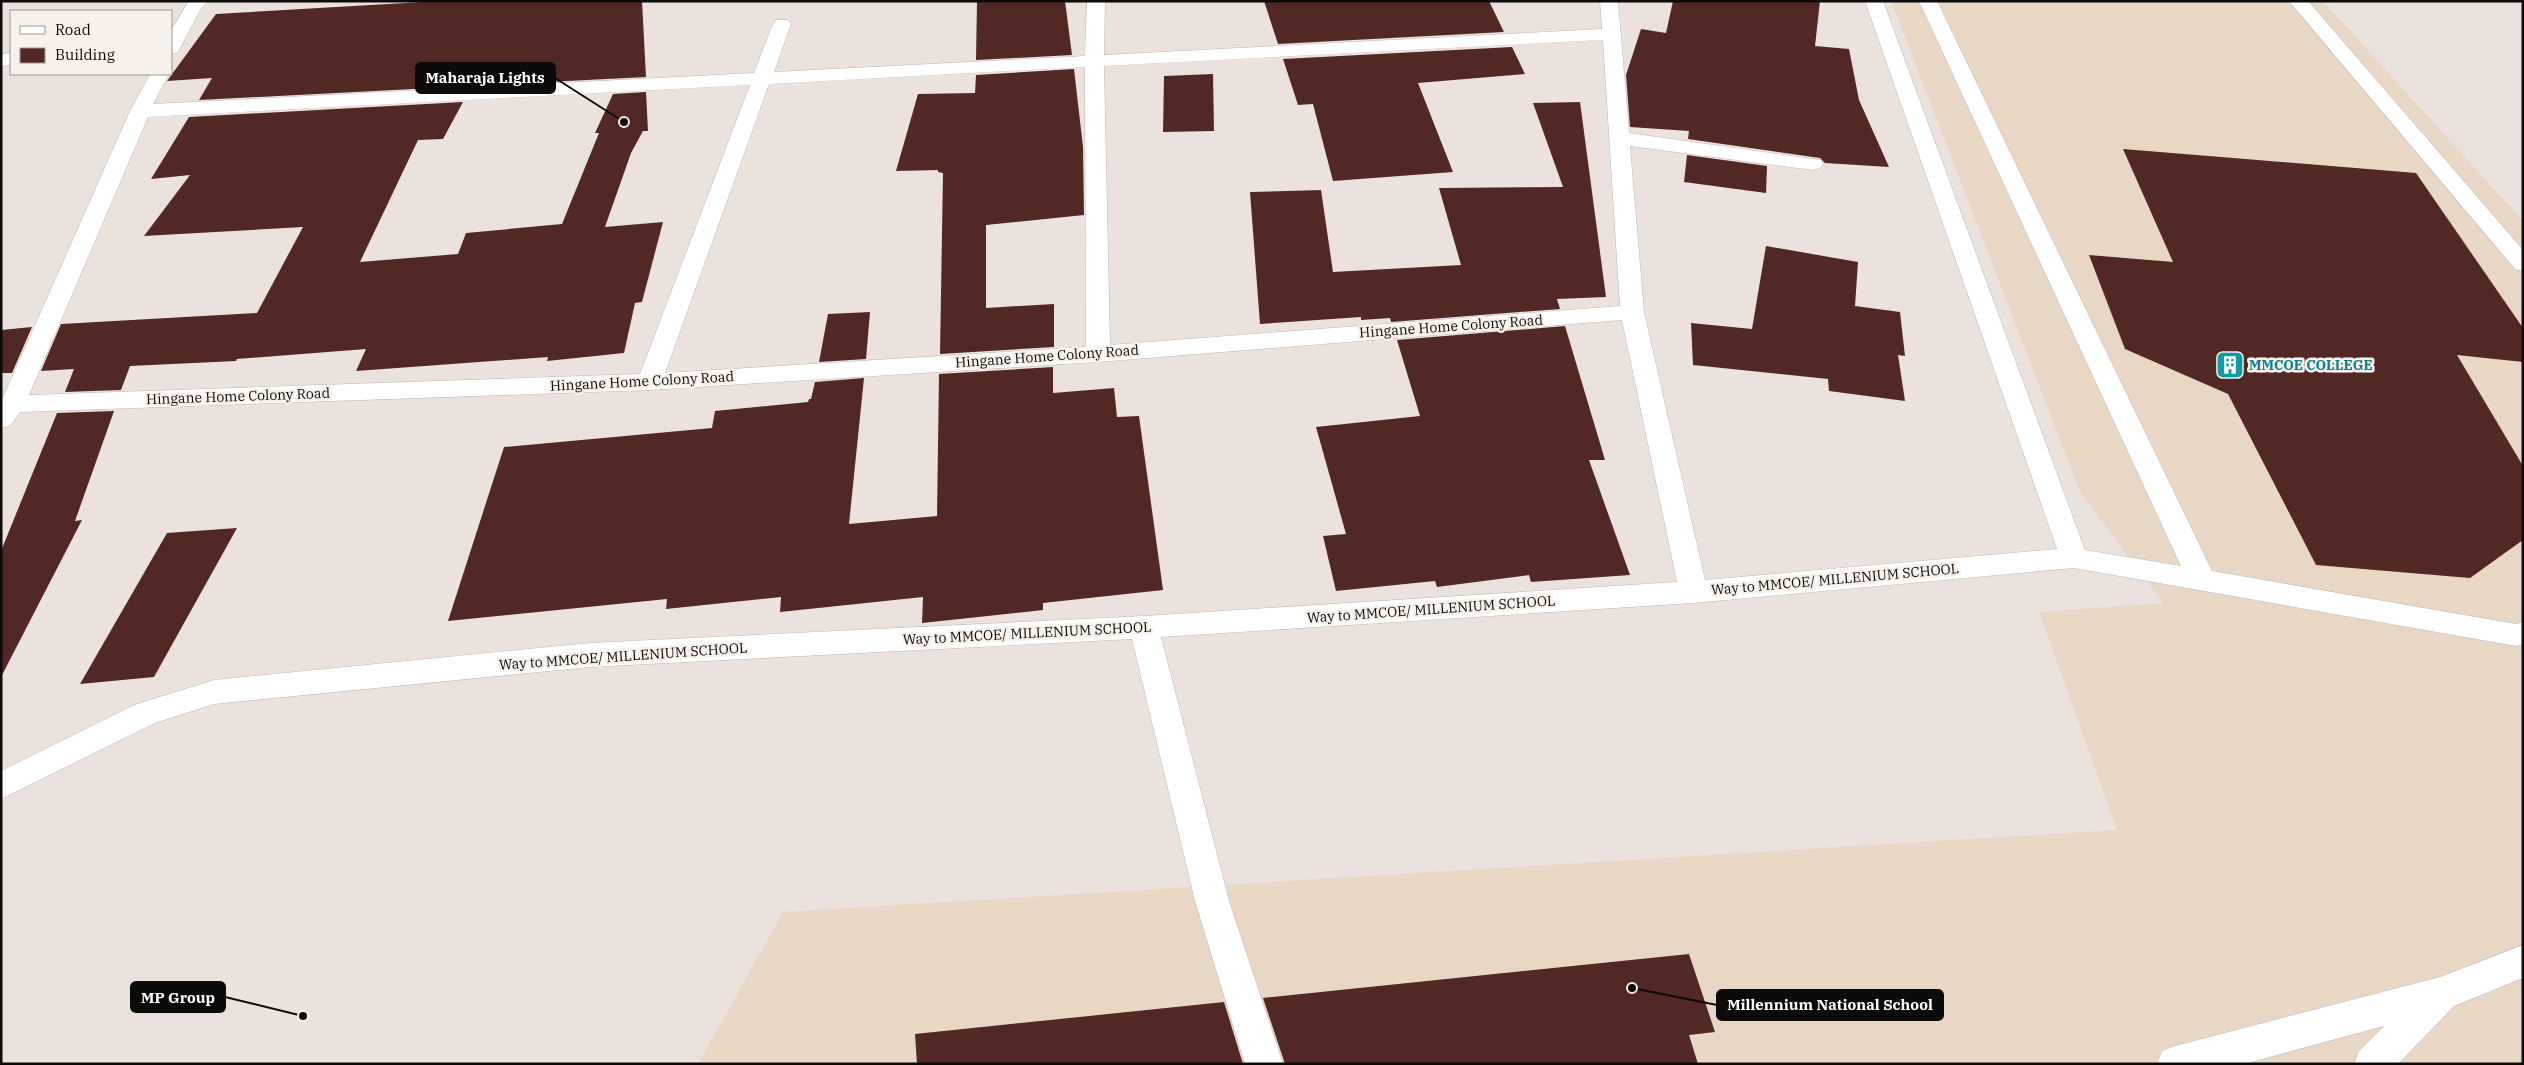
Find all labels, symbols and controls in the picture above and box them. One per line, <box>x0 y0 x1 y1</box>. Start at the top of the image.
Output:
legend <box>10 10 172 75</box>
text: Road <box>55 20 91 39</box>
text: Building <box>55 45 115 64</box>
callout: Maharaja Lights <box>416 63 555 93</box>
text: Maharaja Lights <box>425 68 545 87</box>
street label: Hingane Home Colony Road <box>1359 311 1544 341</box>
street label: Hingane Home Colony Road <box>955 341 1140 371</box>
building icon: MMCOE COLLEGE <box>2215 350 2245 380</box>
place label: MMCOE COLLEGE <box>2249 356 2373 374</box>
street label: Hingane Home Colony Road <box>550 367 735 395</box>
street label: Hingane Home Colony Road <box>146 384 331 408</box>
street label: Way to MMCOE/ MILLENIUM SCHOOL <box>1710 559 1960 599</box>
street label: Way to MMCOE/ MILLENIUM SCHOOL <box>1306 591 1556 627</box>
street label: Way to MMCOE/ MILLENIUM SCHOOL <box>902 618 1152 648</box>
street label: Way to MMCOE/ MILLENIUM SCHOOL <box>498 638 748 674</box>
callout: MP Group <box>131 982 225 1012</box>
text: MP Group <box>141 988 215 1007</box>
callout: Millennium National School <box>1717 990 1943 1020</box>
text: Millennium National School <box>1727 995 1933 1014</box>

